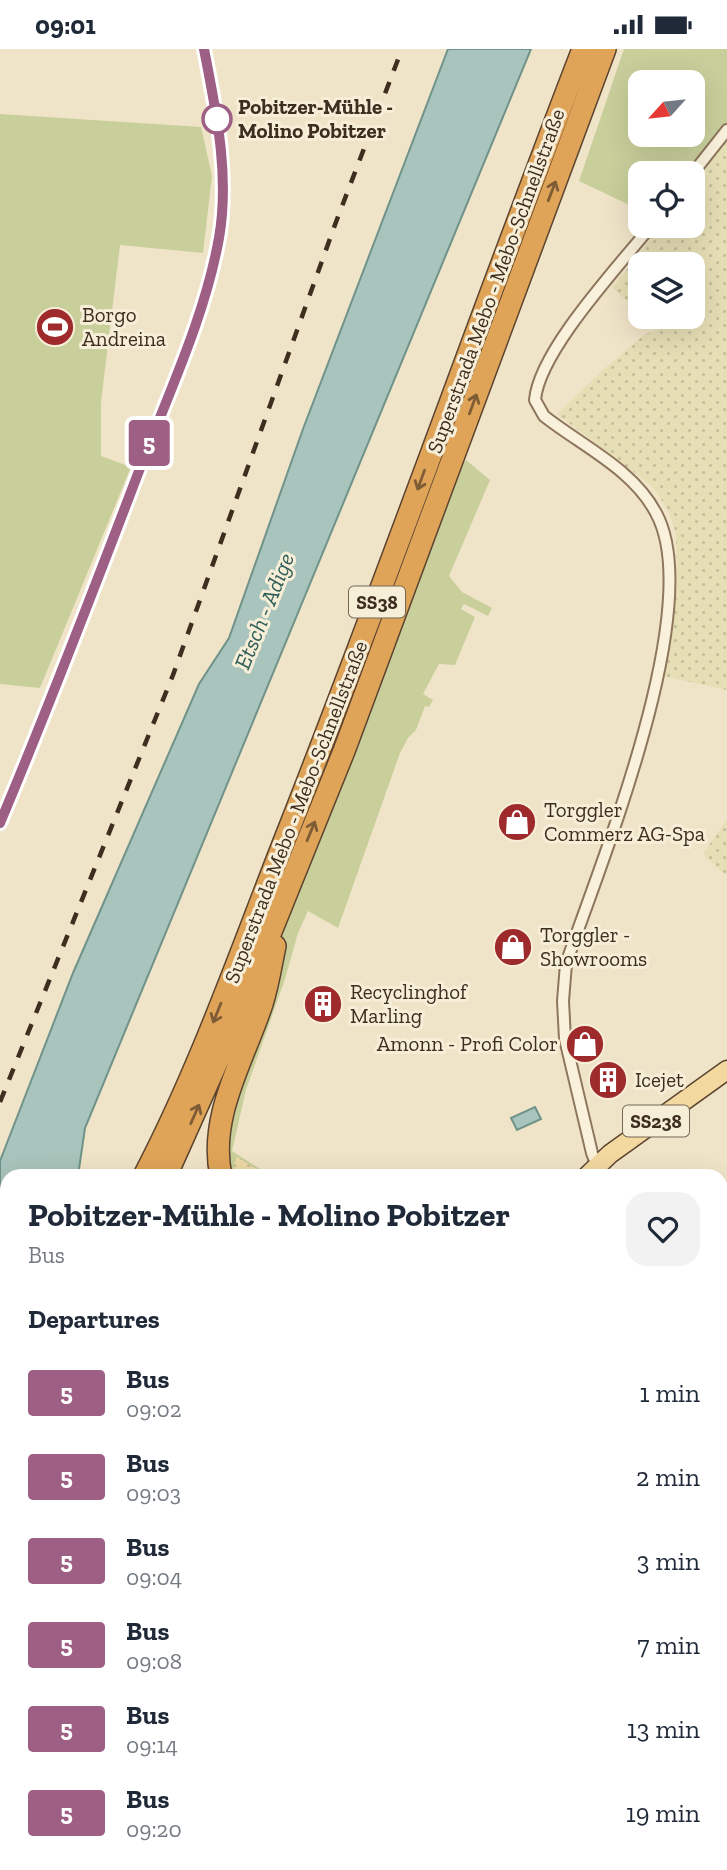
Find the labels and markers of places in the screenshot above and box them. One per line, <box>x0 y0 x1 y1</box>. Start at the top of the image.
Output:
place label: Pobitzer-Mühle - Molino Pobitzer <box>238 94 393 143</box>
marker: Pobitzer-Mühle - Molino Pobitzer <box>202 104 232 134</box>
place label: Borgo Andreina <box>82 302 166 351</box>
sports icon: Borgo Andreina <box>34 306 76 348</box>
place label: Torggler Commerz AG-Spa <box>544 797 705 846</box>
shop icon: Torggler Commerz AG-Spa <box>496 801 538 843</box>
place label: Torggler - Showrooms <box>540 922 647 971</box>
shop icon: Torggler - Showrooms <box>492 926 534 968</box>
place label: Recyclinghof Marling <box>350 979 468 1028</box>
building icon: Recyclinghof Marling <box>302 983 344 1025</box>
shop icon: Amonn - Profi Color <box>564 1023 606 1065</box>
place label: Amonn - Profi Color <box>377 1031 558 1056</box>
building icon: Icejet <box>587 1059 629 1101</box>
place label: Icejet <box>635 1067 684 1093</box>

